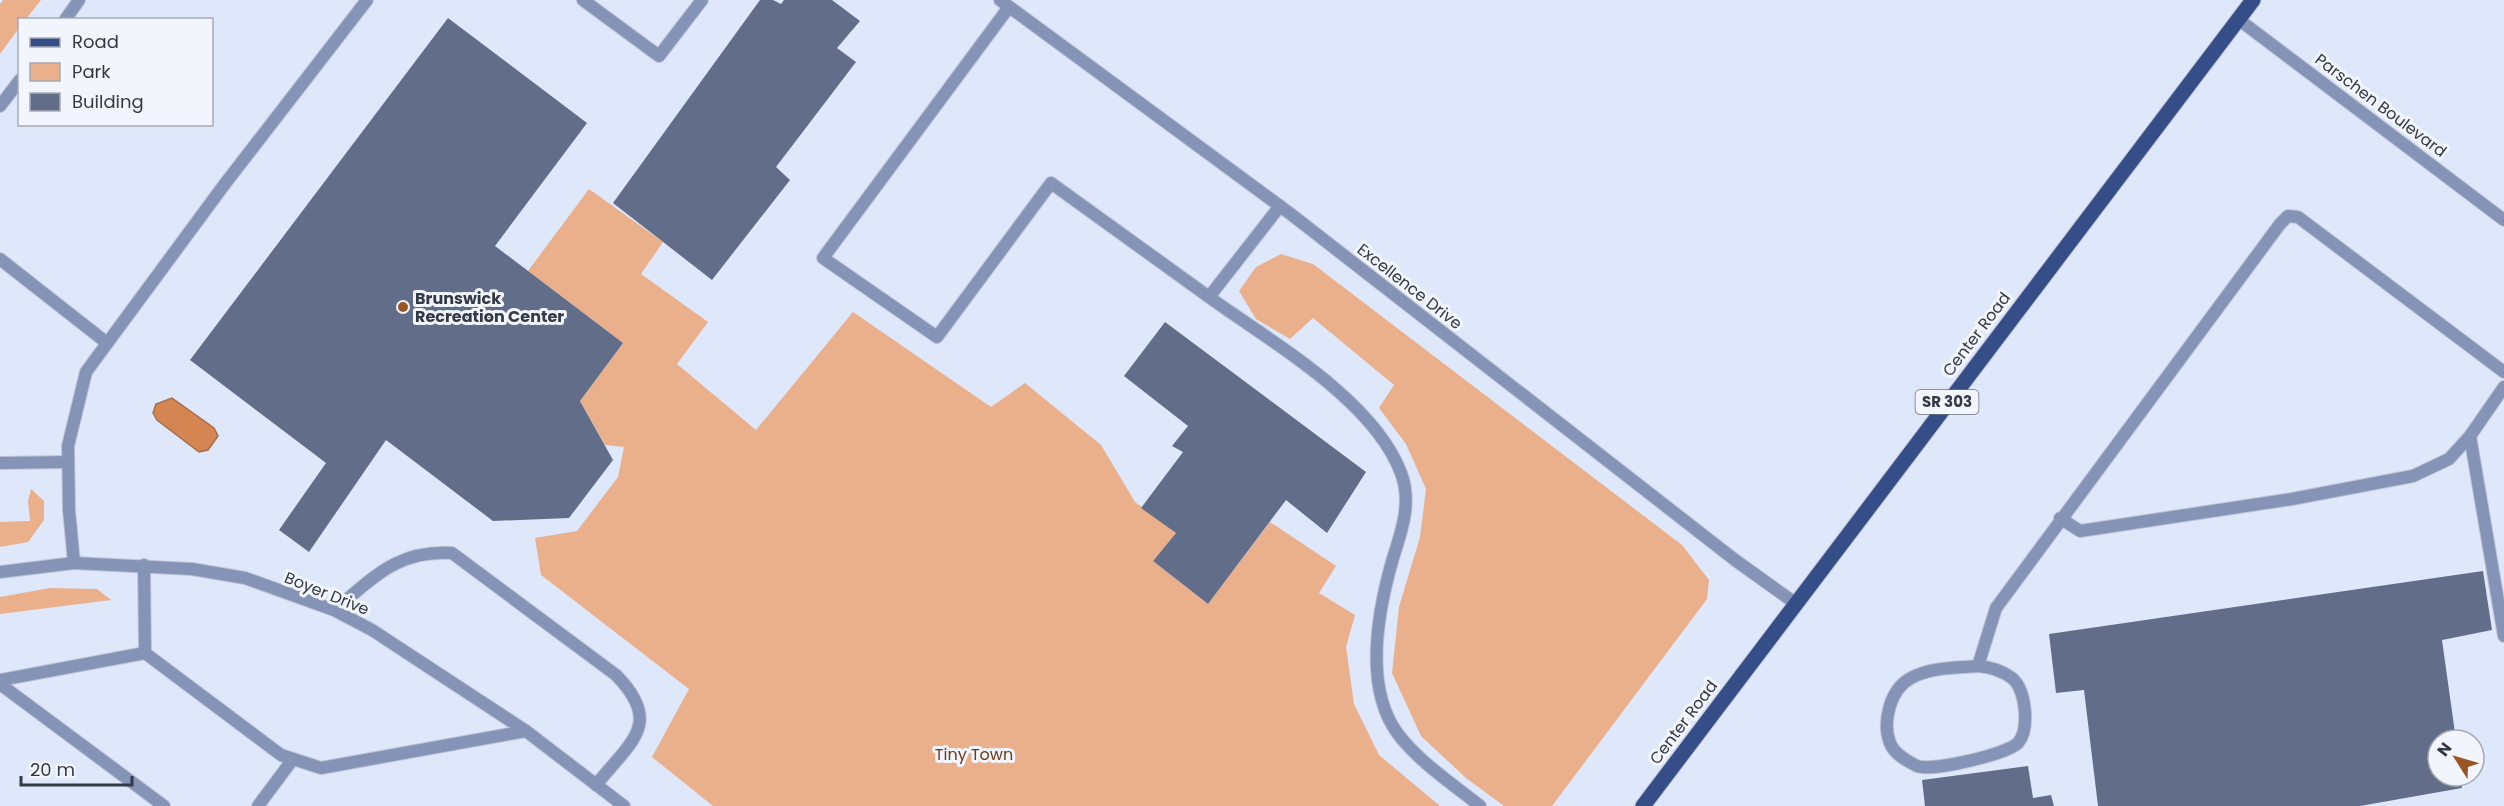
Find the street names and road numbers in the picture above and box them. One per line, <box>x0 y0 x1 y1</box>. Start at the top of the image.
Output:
street label: Parschen Boulevard <box>2310 48 2451 163</box>
street label: Excellence Drive <box>1352 238 1467 335</box>
street label: Center Road <box>1937 287 2016 381</box>
road number: SR 303 <box>1916 390 1978 414</box>
street label: Boyer Drive <box>281 566 373 621</box>
street label: Center Road <box>1644 675 1723 769</box>

